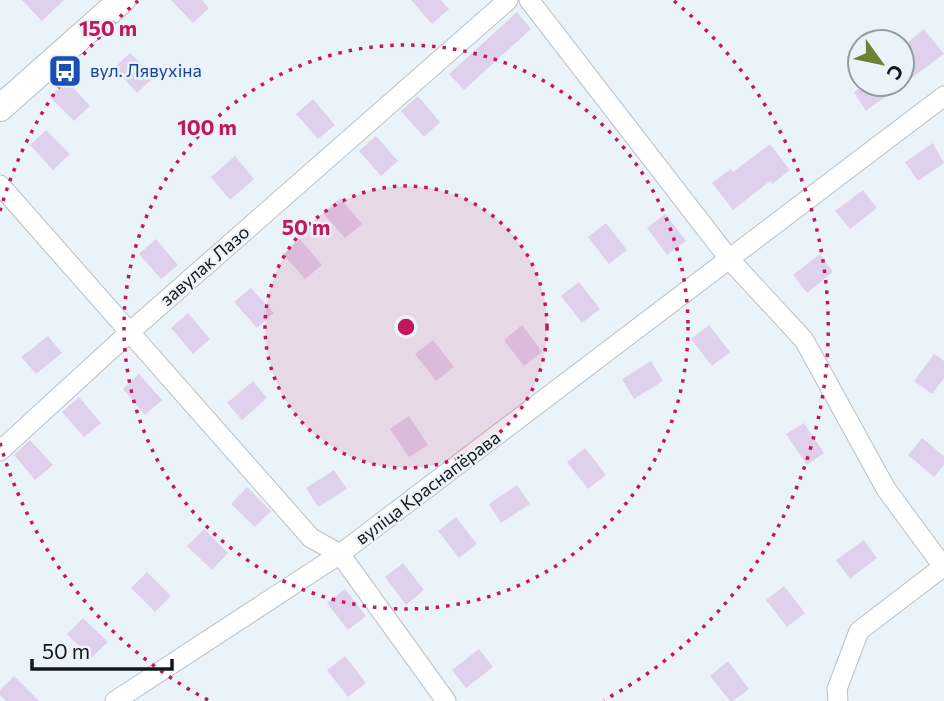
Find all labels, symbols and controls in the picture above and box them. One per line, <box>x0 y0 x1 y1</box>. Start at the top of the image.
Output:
text: 150 m <box>79 15 137 40</box>
north arrow <box>846 28 916 98</box>
bus stop icon: вул. Лявухіна <box>46 52 84 90</box>
place label: вул. Лявухіна <box>90 59 202 81</box>
text: С <box>882 61 909 84</box>
text: 100 m <box>177 114 237 139</box>
text: 50 m <box>282 214 330 239</box>
street label: завулак Лазо <box>155 220 254 310</box>
centre of rings <box>394 315 418 339</box>
street label: вуліца Краснапёрава <box>351 426 504 549</box>
scale bar <box>32 628 172 672</box>
text: 50 m <box>42 638 90 663</box>

